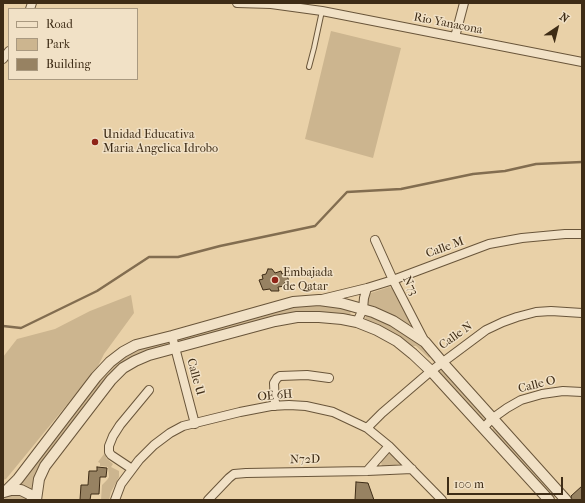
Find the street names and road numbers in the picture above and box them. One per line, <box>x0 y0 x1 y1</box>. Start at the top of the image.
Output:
street label: Rio Yanacona <box>412 10 484 38</box>
street label: Calle M <box>424 234 466 262</box>
street label: N73 <box>399 274 421 298</box>
street label: Calle N <box>436 319 476 353</box>
street label: Calle U <box>183 357 207 397</box>
street label: Calle O <box>517 373 557 397</box>
street label: OE 6H <box>257 387 293 405</box>
street label: N72D <box>290 453 320 467</box>

